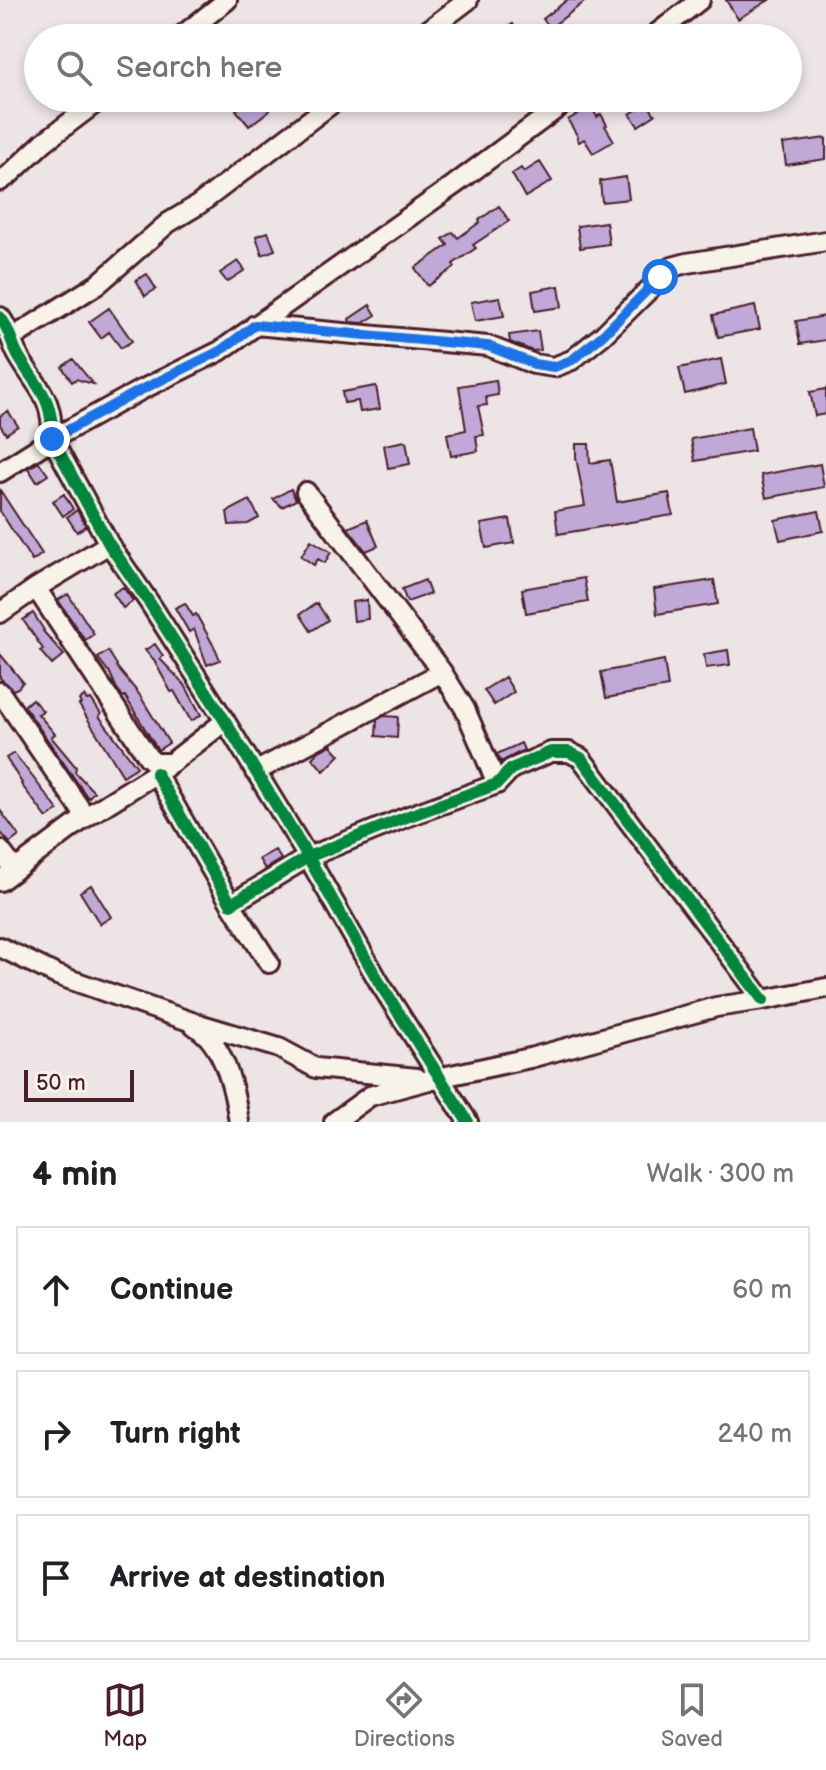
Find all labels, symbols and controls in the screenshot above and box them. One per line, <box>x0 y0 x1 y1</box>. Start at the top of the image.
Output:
search box <box>24 24 802 112</box>
icon: search <box>52 46 96 90</box>
text: Search here <box>116 50 282 86</box>
route start <box>642 259 678 295</box>
route end <box>34 421 70 457</box>
scale bar <box>24 1066 134 1102</box>
text: 50 m <box>36 1070 86 1097</box>
text: 4 min <box>32 1154 118 1195</box>
text: Walk · 300 m <box>646 1159 794 1190</box>
icon: ahead <box>34 1268 78 1312</box>
text: Continue <box>110 1272 233 1308</box>
text: 60 m <box>732 1275 792 1306</box>
icon: right <box>34 1412 78 1456</box>
text: Turn right <box>110 1416 241 1452</box>
text: 240 m <box>717 1419 792 1450</box>
icon: arrive <box>34 1556 78 1600</box>
text: Arrive at destination <box>110 1560 386 1596</box>
tab: Map <box>103 1678 147 1753</box>
tab: Directions <box>354 1678 455 1753</box>
tab: Saved <box>661 1678 723 1753</box>

